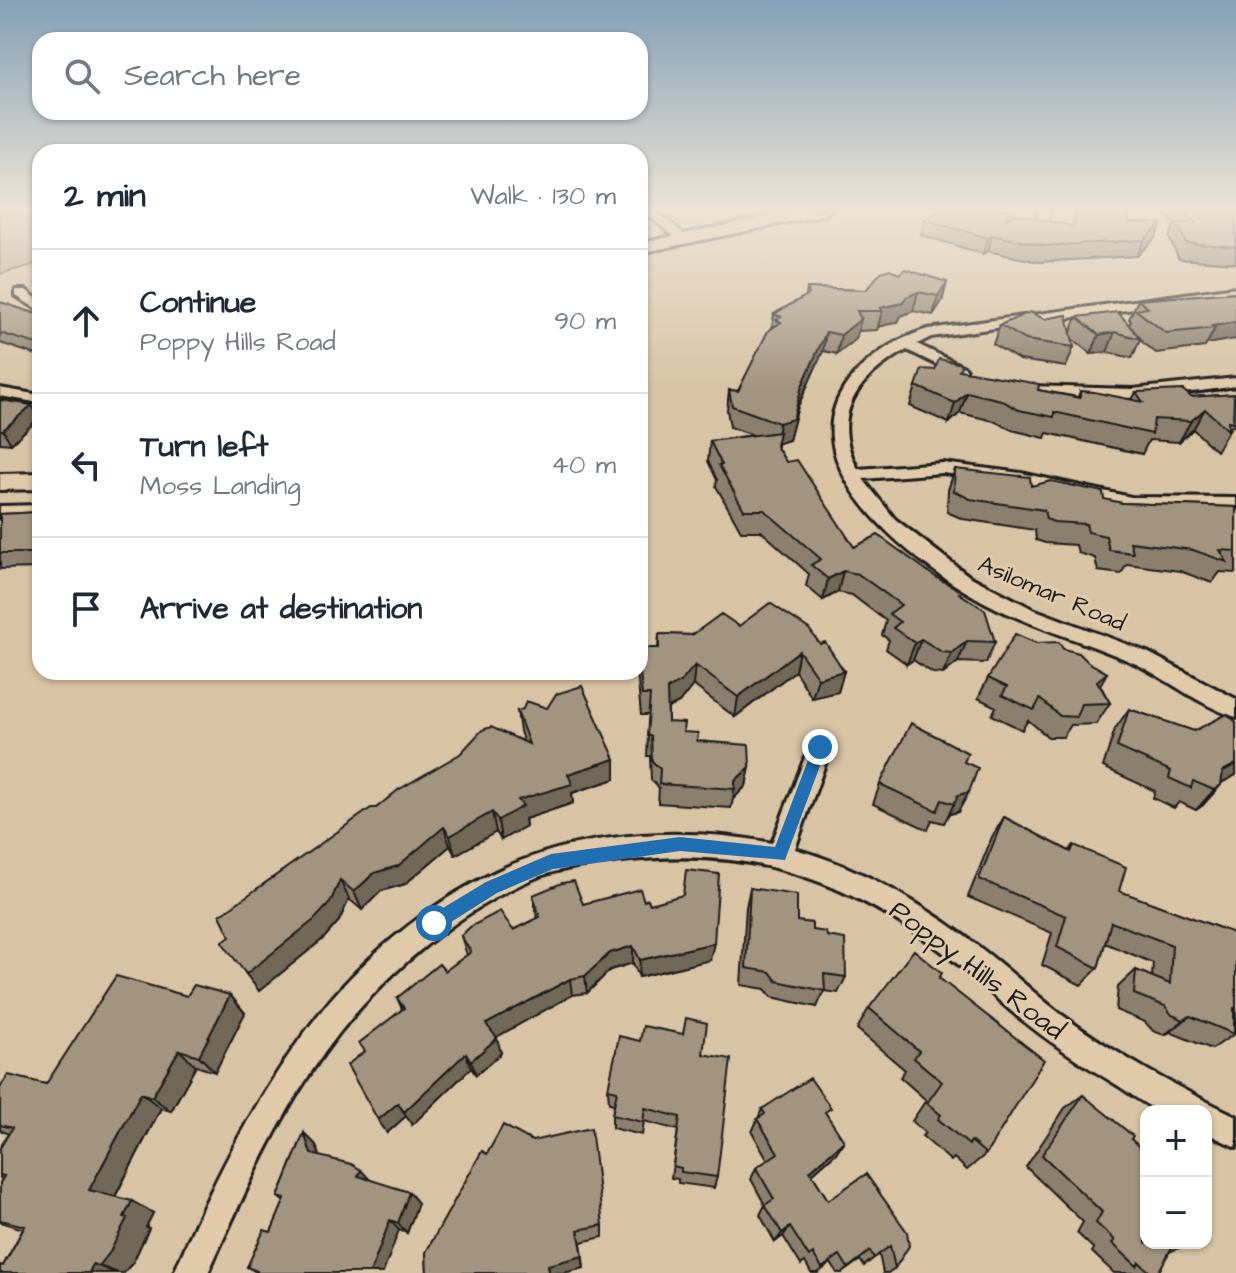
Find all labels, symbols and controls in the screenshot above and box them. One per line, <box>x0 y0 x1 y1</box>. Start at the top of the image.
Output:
search box <box>32 32 648 120</box>
icon: search <box>60 54 104 98</box>
text: Search here <box>124 55 301 97</box>
text: 2 min <box>64 172 146 220</box>
text: Walk · 130 m <box>470 178 616 214</box>
text: Continue <box>140 282 256 324</box>
icon: ahead <box>64 299 108 343</box>
text: 90 m <box>554 303 616 339</box>
text: Poppy Hills Road <box>140 324 336 360</box>
text: Turn left <box>140 426 268 468</box>
icon: left <box>64 443 108 487</box>
text: 40 m <box>551 447 616 483</box>
text: Moss Landing <box>140 468 301 504</box>
street label: Asilomar Road <box>973 548 1131 640</box>
icon: arrive <box>64 587 108 631</box>
text: Arrive at destination <box>140 588 422 630</box>
route end <box>802 729 838 765</box>
street label: Poppy Hills Road <box>880 891 1073 1051</box>
route start <box>416 905 452 941</box>
map controls <box>1140 1105 1212 1249</box>
button: + <box>1140 1105 1212 1177</box>
button: − <box>1140 1177 1212 1249</box>

